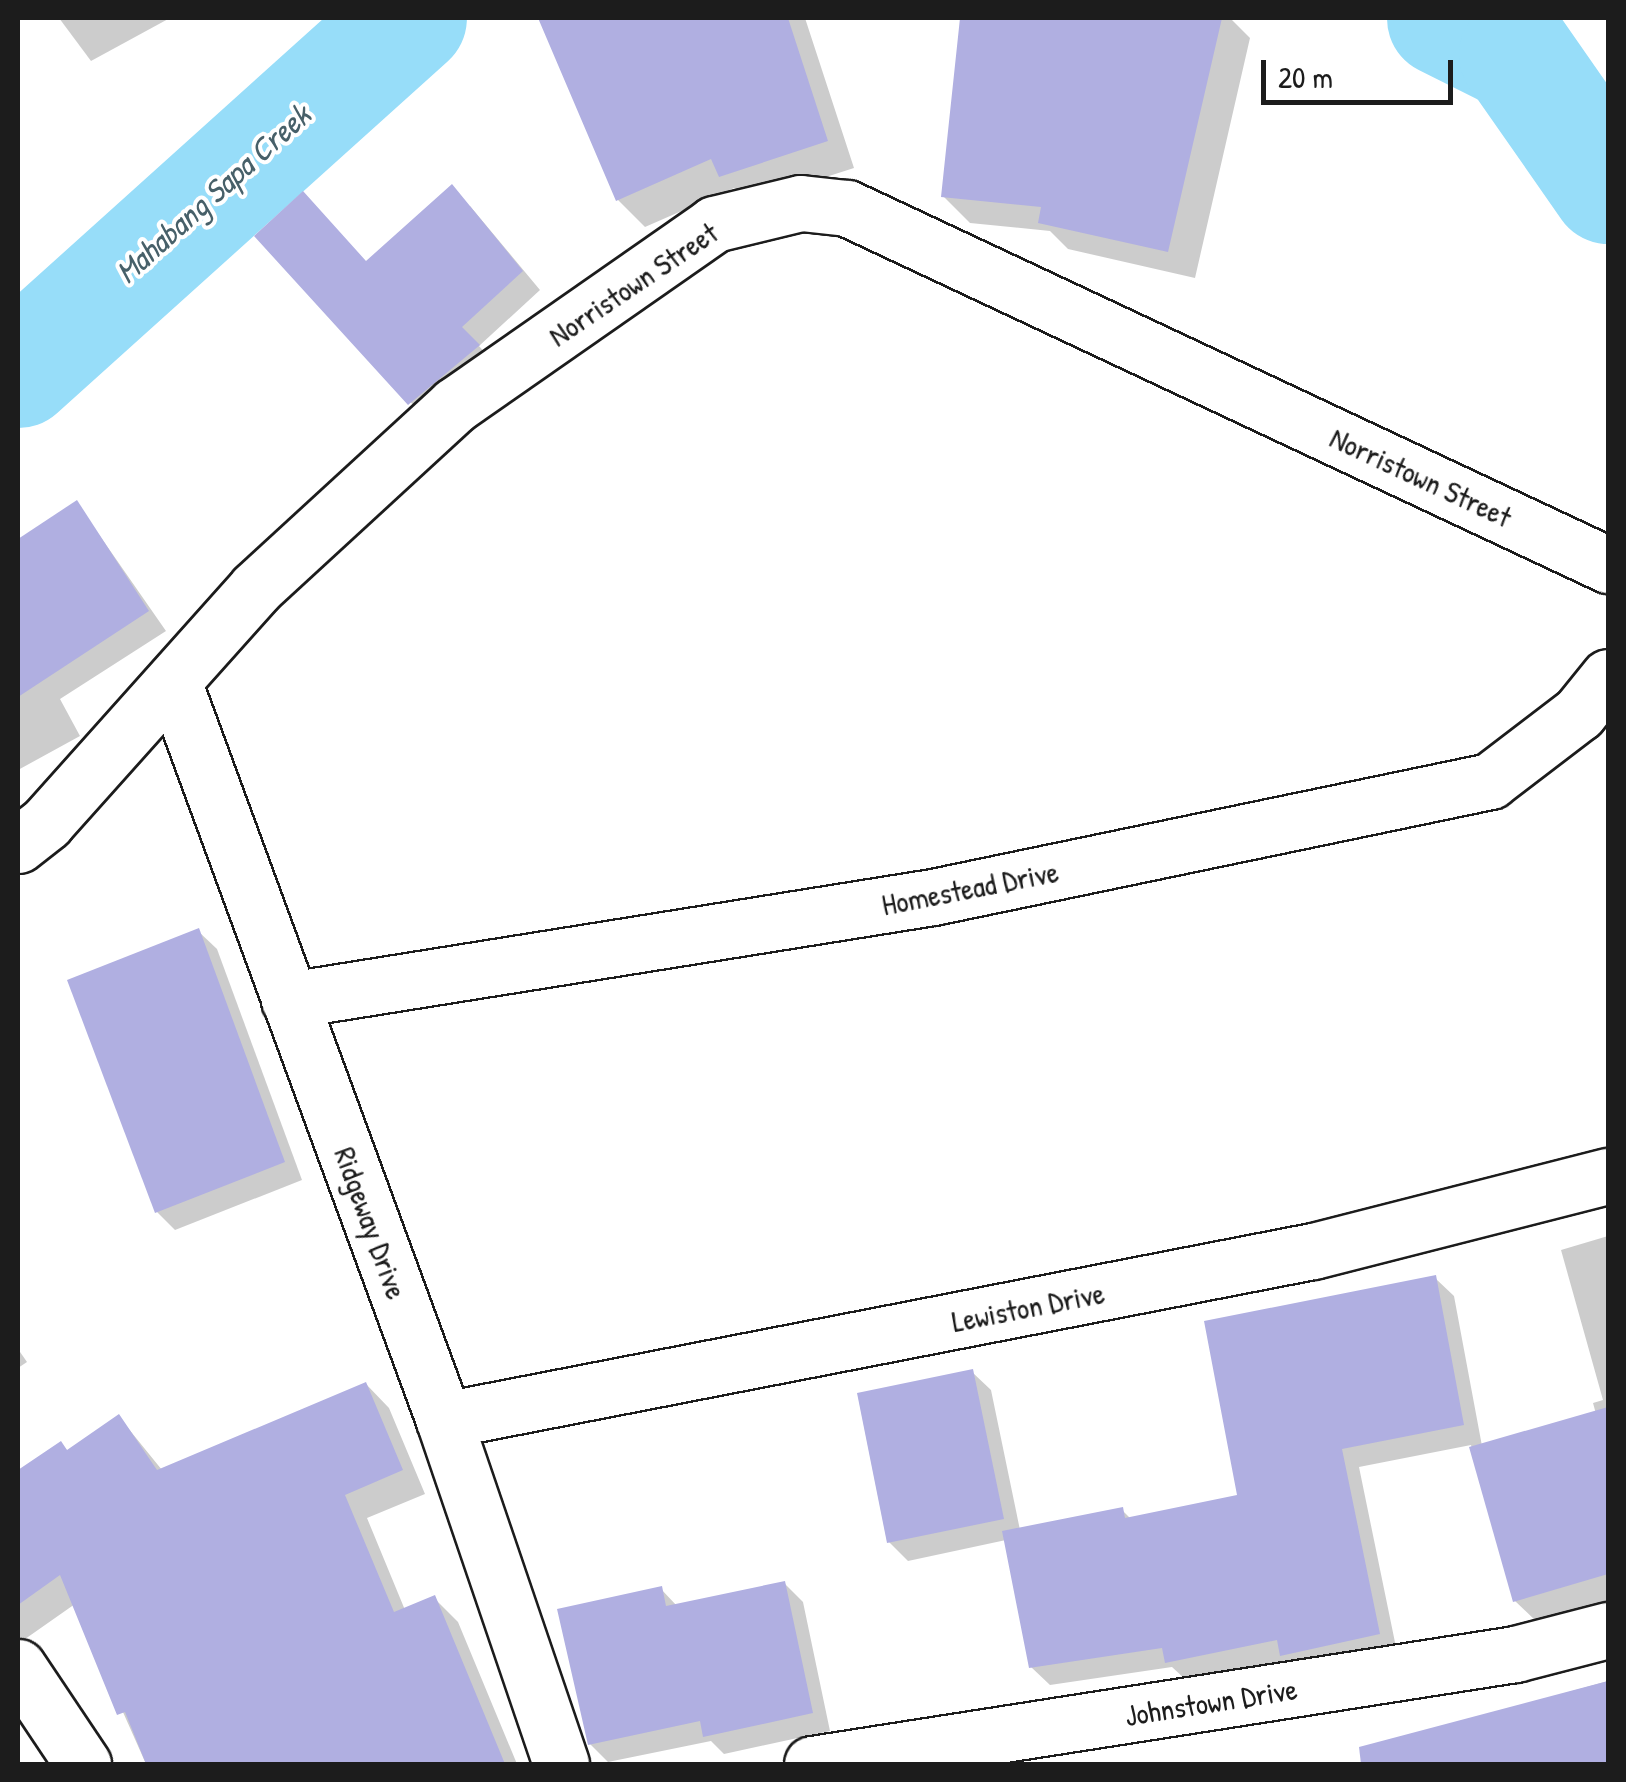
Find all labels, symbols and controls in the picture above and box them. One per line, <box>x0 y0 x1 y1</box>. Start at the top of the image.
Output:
scale bar <box>1266 40 1458 102</box>
text: 20 m <box>1278 57 1333 97</box>
water label: Mahabang Sapa Creek <box>108 96 318 292</box>
street label: Norristown Street <box>542 214 724 354</box>
street label: Norristown Street <box>1325 419 1517 535</box>
street label: Homestead Drive <box>879 853 1061 923</box>
street label: Ridgeway Drive <box>327 1142 415 1304</box>
street label: Lewiston Drive <box>949 1275 1107 1339</box>
street label: Johnstown Drive <box>1122 1671 1300 1733</box>

